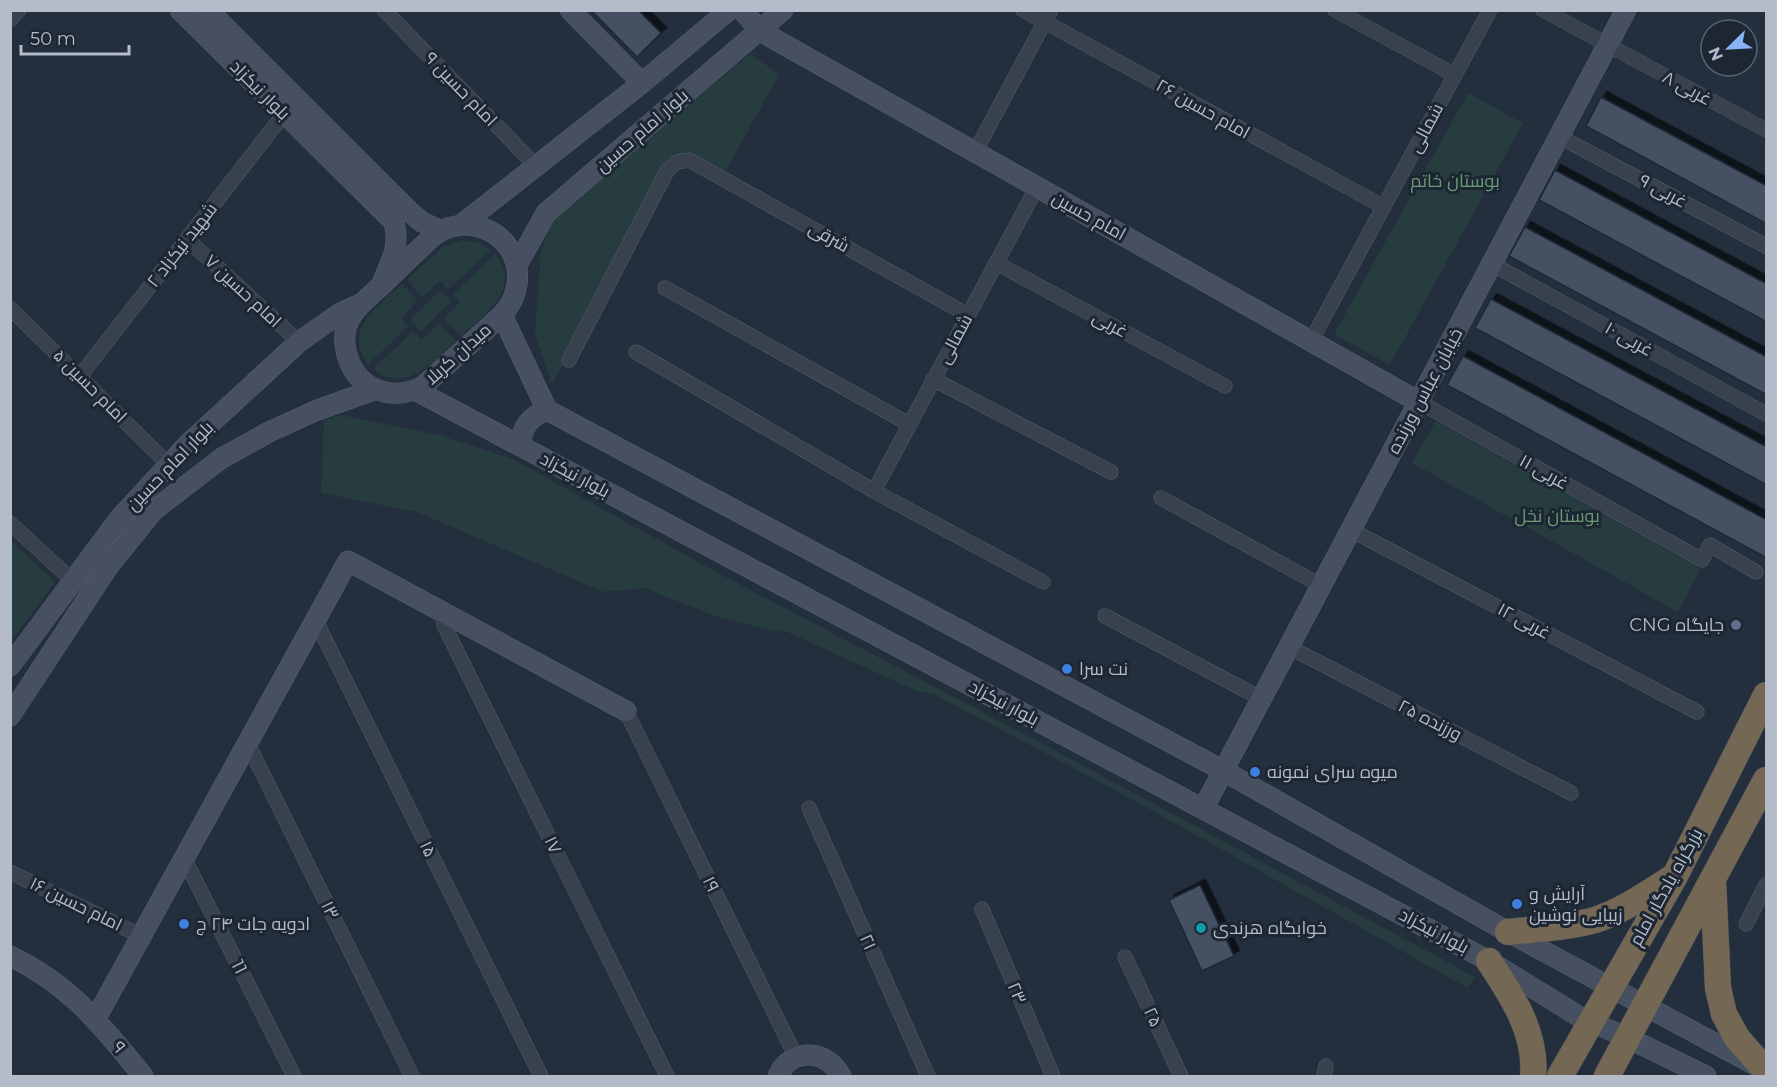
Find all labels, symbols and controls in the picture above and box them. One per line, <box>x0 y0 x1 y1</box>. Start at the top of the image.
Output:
scale bar <box>21 18 129 56</box>
north arrow <box>1699 18 1759 78</box>
text: 50 m <box>30 28 76 50</box>
text: N <box>1704 44 1727 64</box>
street label: امام حسین ۹ <box>419 47 502 132</box>
street label: بلوار نیکزاد <box>225 55 295 125</box>
street label: غربی ۸ <box>1659 66 1715 110</box>
street label: امام حسین ۲۶ <box>1152 74 1254 145</box>
street label: بلوار امام حسین <box>591 85 694 178</box>
street label: شمالی <box>1404 99 1448 157</box>
street label: غربی ۹ <box>1635 169 1691 213</box>
park label: بوستان خاتم <box>1410 170 1500 193</box>
street label: امام حسین <box>1048 187 1130 246</box>
street label: شهید نیکزاد ۲ <box>142 198 222 292</box>
street label: شرقی <box>805 217 853 257</box>
street label: امام حسین ۷ <box>199 250 286 333</box>
street label: غربی <box>1089 306 1131 342</box>
street label: شمالی <box>933 310 977 368</box>
street label: غربی ۱۰ <box>1601 317 1657 361</box>
street label: میدان کربلا <box>420 319 496 389</box>
street label: خیابان عباس ورزنده <box>1383 324 1467 458</box>
street label: امام حسین ۵ <box>48 344 132 428</box>
street label: بلوار امام حسین <box>122 417 219 516</box>
street label: بلوار نیکزاد <box>536 447 614 503</box>
street label: غربی ۱۱ <box>1516 450 1572 494</box>
park label: بوستان نخل <box>1514 505 1600 527</box>
street label: غربی ۱۲ <box>1494 598 1554 644</box>
place label: CNG جایگاه <box>1629 614 1724 636</box>
marker: CNG جایگاه <box>1729 618 1743 632</box>
place label: نت سرا <box>1079 658 1128 680</box>
marker: نت سرا <box>1060 662 1074 676</box>
street label: بلوار نیکزاد <box>965 675 1043 731</box>
street label: ورزنده ۲۵ <box>1395 695 1465 745</box>
place label: میوه سرای نمونه <box>1267 761 1398 783</box>
marker: میوه سرای نمونه <box>1248 765 1262 779</box>
street label: بزرگراه یادگار امام <box>1625 824 1708 950</box>
street label: ۱۷ <box>539 833 567 857</box>
street label: ۱۵ <box>415 837 441 861</box>
street label: امام حسین ۱۶ <box>26 872 126 937</box>
street label: ۱۹ <box>698 872 724 896</box>
place label: آرایش و زیبایی نوشین <box>1529 883 1623 926</box>
street label: ۱۳ <box>316 897 344 923</box>
marker: آرایش و زیبایی نوشین <box>1510 897 1524 911</box>
street label: بلوار نیکزاد <box>1395 903 1473 959</box>
place label: ادویه جات ۲۴ ج <box>196 913 310 936</box>
marker: ادویه جات ۲۴ ج <box>177 917 191 931</box>
place label: خوابگاه هرندی <box>1213 917 1327 939</box>
marker: خوابگاه هرندی <box>1194 921 1208 935</box>
street label: ۲۱ <box>855 931 881 953</box>
street label: 11 <box>226 956 252 978</box>
street label: ۲۳ <box>1003 979 1031 1007</box>
street label: ۲۵ <box>1139 1004 1167 1030</box>
street label: ۹ <box>108 1036 130 1058</box>

